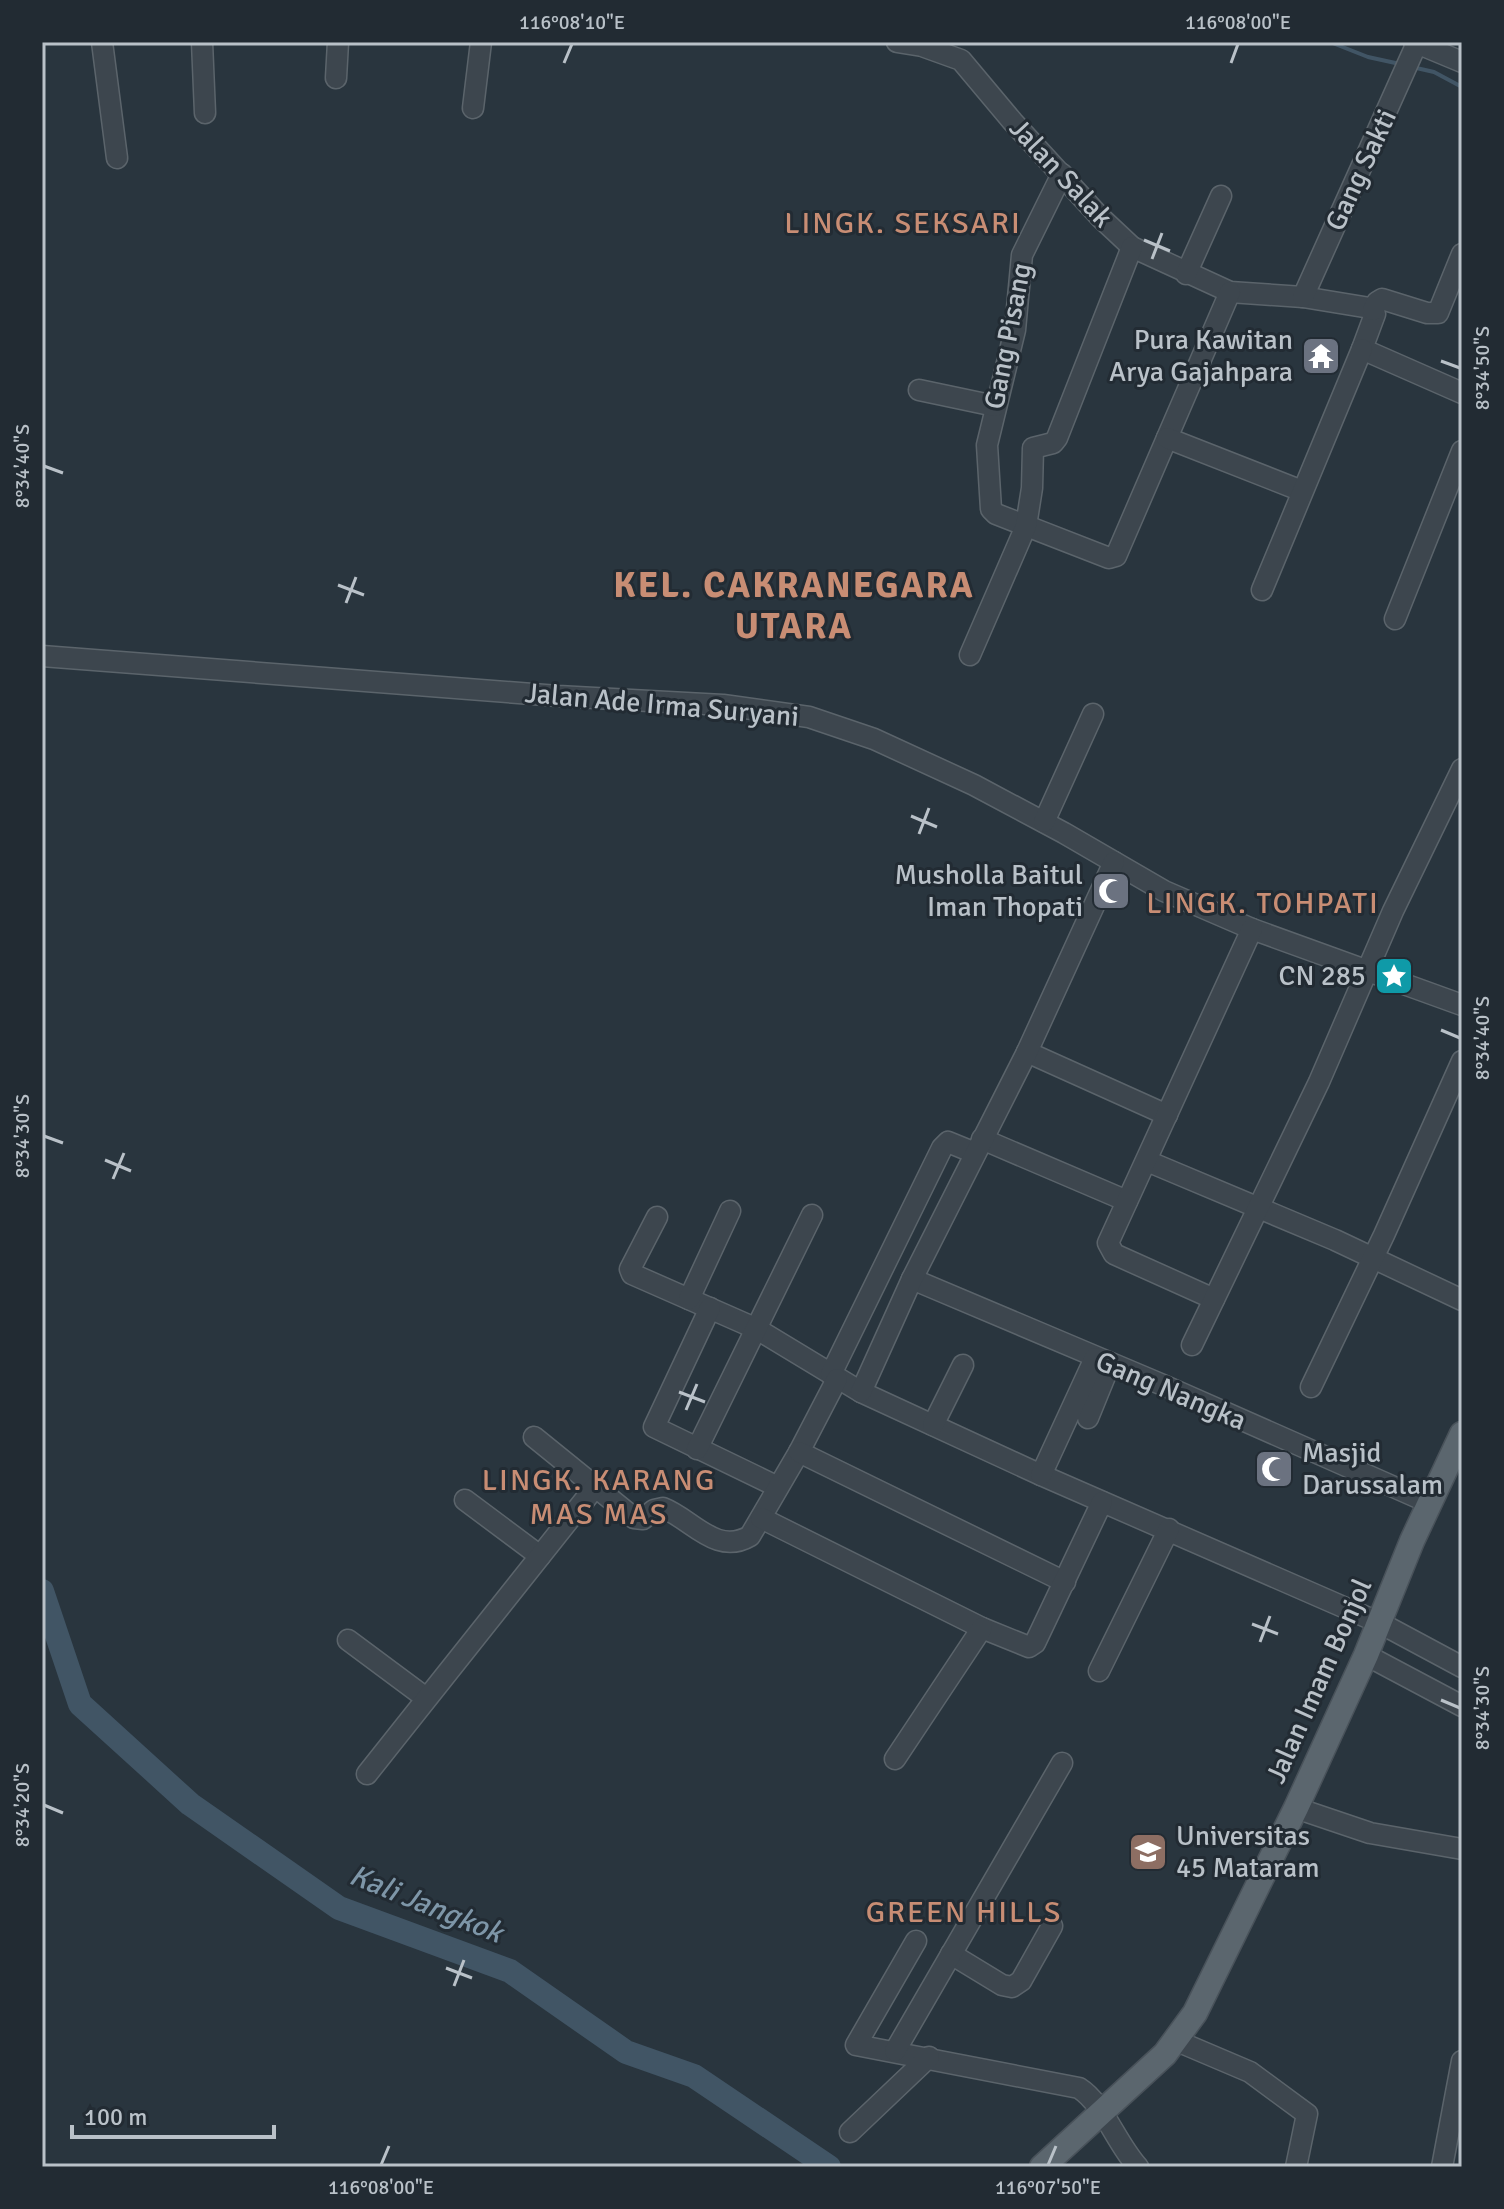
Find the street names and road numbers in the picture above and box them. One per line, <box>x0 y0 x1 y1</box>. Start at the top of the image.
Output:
street label: Gang Sakti <box>1318 104 1404 236</box>
street label: Jalan Salak <box>1002 112 1120 234</box>
street label: Gang Pisang <box>977 260 1039 412</box>
street label: Jalan Ade Irma Suryani <box>524 676 800 734</box>
street label: Gang Nangka <box>1091 1344 1251 1438</box>
street label: Jalan Imam Bonjol <box>1259 1573 1379 1789</box>

